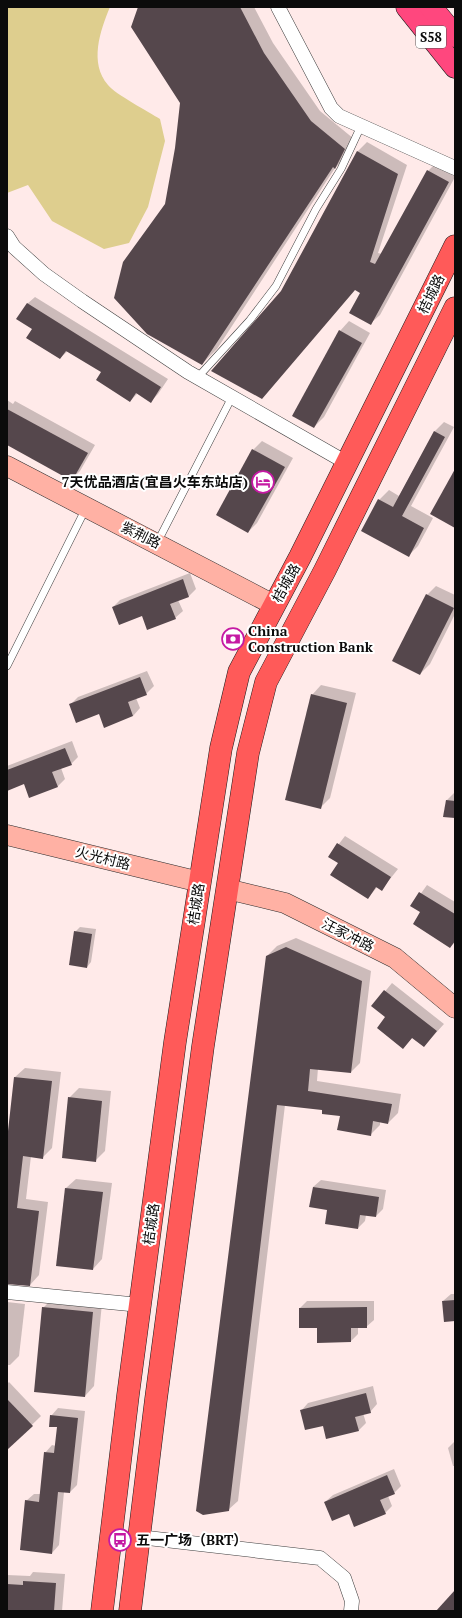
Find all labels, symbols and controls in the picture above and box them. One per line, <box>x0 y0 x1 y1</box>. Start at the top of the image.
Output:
road number: S58 <box>416 26 446 48</box>
street label: 桔城路 <box>413 271 448 317</box>
hotel icon: 7天优品酒店(宜昌火车东站店) <box>250 469 276 495</box>
place label: 7天优品酒店(宜昌火车东站店) <box>62 472 248 491</box>
street label: 紫荆路 <box>118 517 164 552</box>
street label: 桔城路 <box>267 560 304 606</box>
place label: China Construction Bank <box>248 621 374 656</box>
bank icon: China Construction Bank <box>220 626 246 652</box>
street label: 火光村路 <box>74 842 133 874</box>
street label: 桔城路 <box>183 882 208 926</box>
street label: 汪家冲路 <box>319 913 377 956</box>
street label: 桔城路 <box>138 1202 163 1246</box>
bus stop icon: 五一广场（BRT） <box>107 1527 133 1553</box>
place label: 五一广场（BRT） <box>136 1530 247 1549</box>

